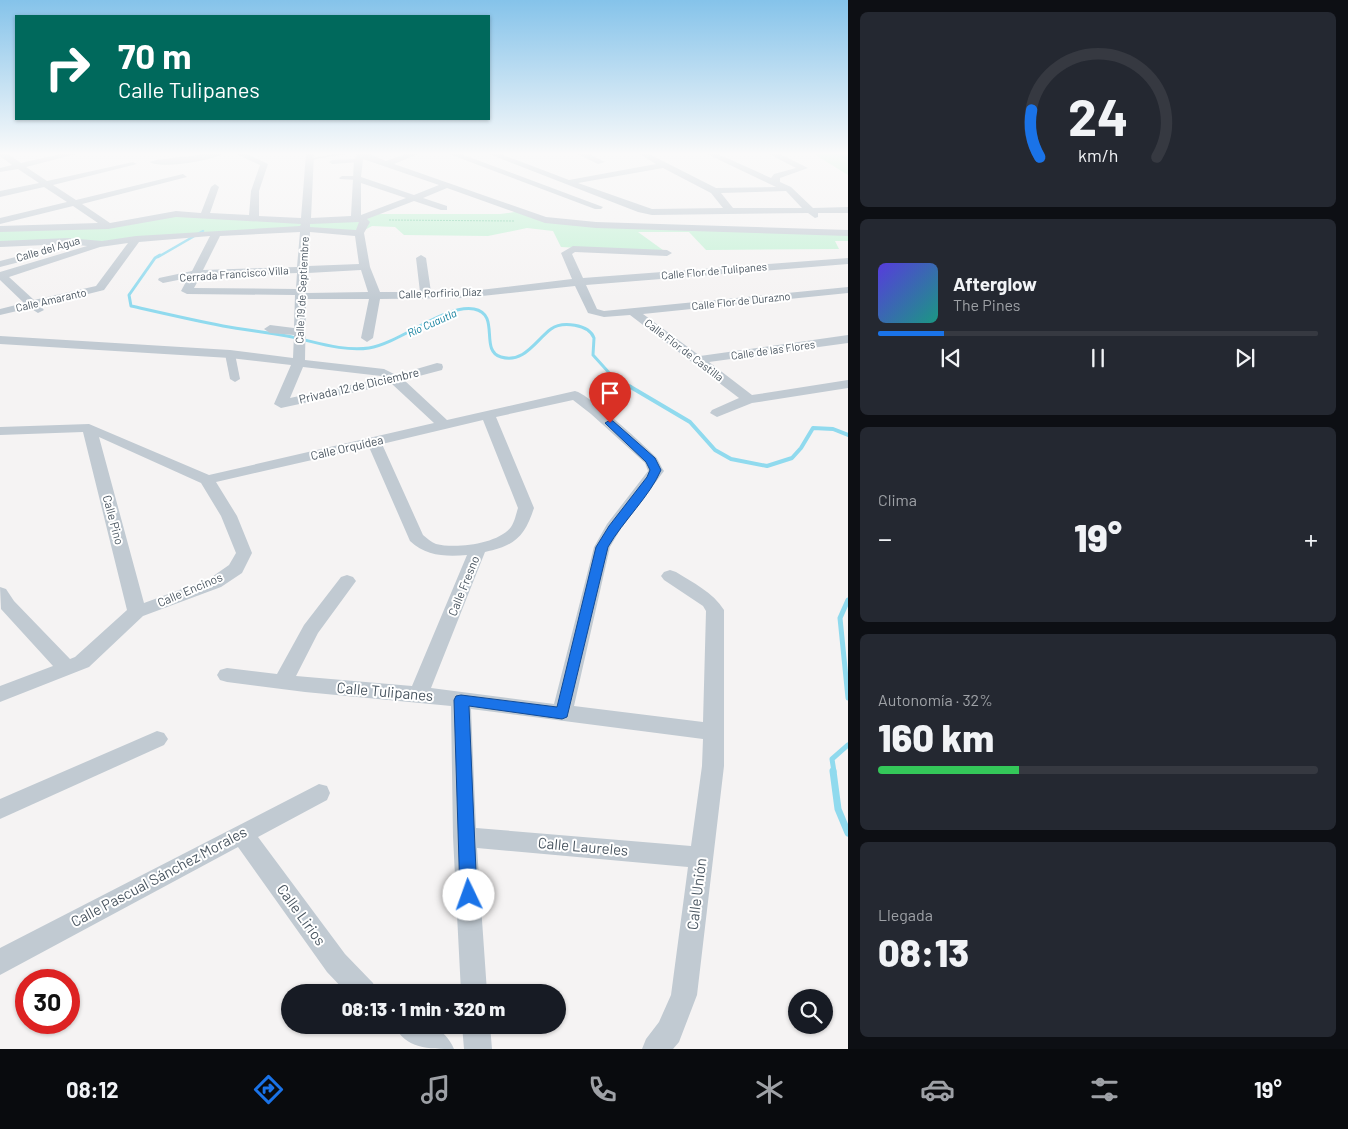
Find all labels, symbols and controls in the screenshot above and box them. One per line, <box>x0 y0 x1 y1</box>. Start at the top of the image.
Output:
text: 70 m <box>118 34 192 76</box>
icon: right <box>35 35 100 100</box>
text: Calle Tulipanes <box>118 76 260 102</box>
text: 24 <box>1068 84 1128 146</box>
text: km/h <box>1078 144 1118 166</box>
street label: Calle del Agua <box>14 233 81 264</box>
street label: Calle 19 de Septiembre <box>292 236 311 344</box>
street label: Calle Flor de Tulipanes <box>661 259 767 282</box>
street label: Cerrada Francisco Villa <box>179 263 289 284</box>
text: Afterglow <box>953 272 1037 295</box>
street label: Calle Amaranto <box>14 285 87 314</box>
street label: Calle Porfirio Díaz <box>398 285 482 300</box>
street label: Calle Flor de Durazno <box>691 289 791 312</box>
text: The Pines <box>953 295 1021 314</box>
water label: Río Cuautla <box>405 306 459 339</box>
street label: Calle Flor de Castilla <box>642 316 726 383</box>
street label: Calle de las Flores <box>730 337 816 362</box>
icon: previous <box>937 344 965 372</box>
icon: pause <box>1084 344 1112 372</box>
icon: next <box>1231 344 1259 372</box>
street label: Privada 12 de Diciembre <box>297 364 420 406</box>
pin <box>589 372 631 423</box>
icon: arrive <box>596 379 624 407</box>
street label: Calle Orquídea <box>309 432 384 462</box>
text: Clima <box>878 490 917 509</box>
street label: Calle Pino <box>101 493 127 546</box>
text: 19° <box>1074 514 1122 560</box>
text: − <box>878 521 892 555</box>
text: + <box>1304 521 1318 555</box>
street label: Calle Fresno <box>445 554 481 618</box>
street label: Calle Encinos <box>155 569 224 609</box>
street label: Calle Tulipanes <box>336 678 434 704</box>
text: Autonomía · 32% <box>878 690 993 709</box>
text: 160 km <box>878 714 994 760</box>
street label: Calle Pascual Sánchez Morales <box>68 822 250 930</box>
street label: Calle Laureles <box>537 833 629 859</box>
street label: Calle Unión <box>683 857 709 931</box>
position arrow <box>442 868 494 920</box>
street label: Calle Lirios <box>273 880 330 949</box>
text: Llegada <box>878 905 933 924</box>
text: 08:13 <box>878 929 969 975</box>
speed limit sign: 30 <box>15 969 80 1034</box>
map controls <box>788 989 833 1034</box>
button: search <box>788 989 833 1034</box>
text: 08:13 · 1 min · 320 m <box>342 997 505 1020</box>
icon: directions <box>251 1072 286 1107</box>
icon: music <box>418 1072 453 1107</box>
icon: phone <box>585 1072 620 1107</box>
icon: climate <box>752 1072 787 1107</box>
icon: car <box>920 1072 955 1107</box>
icon: filters <box>1087 1072 1122 1107</box>
text: 08:12 <box>66 1076 119 1102</box>
text: 19° <box>1254 1076 1282 1102</box>

